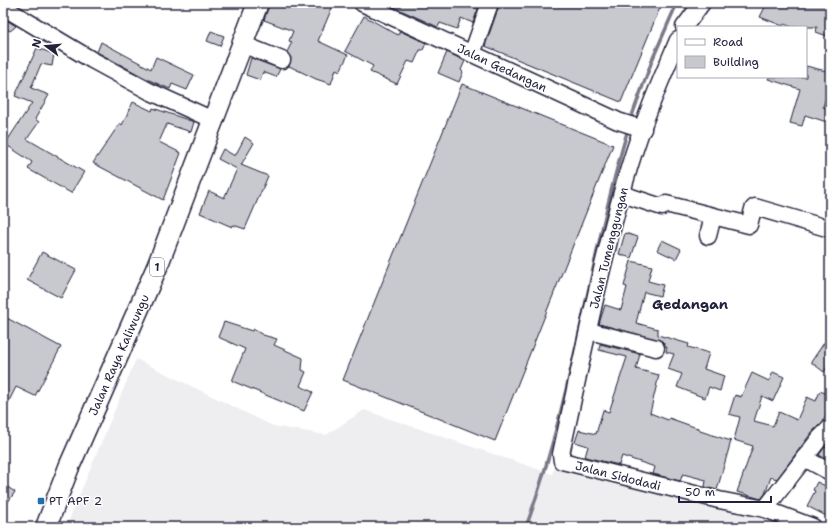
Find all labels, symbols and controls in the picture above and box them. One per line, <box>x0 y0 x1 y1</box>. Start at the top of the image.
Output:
north arrow <box>26 26 66 66</box>
legend <box>677 26 807 78</box>
text: Road <box>713 34 744 50</box>
text: N <box>28 37 45 50</box>
street label: Jalan Gedangan <box>455 40 549 96</box>
text: Building <box>713 54 759 70</box>
street label: Jalan Tumenggungan <box>586 185 632 311</box>
road number: 1 <box>150 258 164 276</box>
street label: Jalan Raya Kaliwungu <box>85 292 153 418</box>
district label: Gedangan <box>652 295 728 313</box>
street label: Jalan Sidodadi <box>574 458 662 494</box>
scale bar <box>679 478 771 504</box>
text: 50 m <box>685 484 715 500</box>
place label: PT APF 2 <box>49 493 102 509</box>
marker: PT APF 2 <box>36 496 46 506</box>

